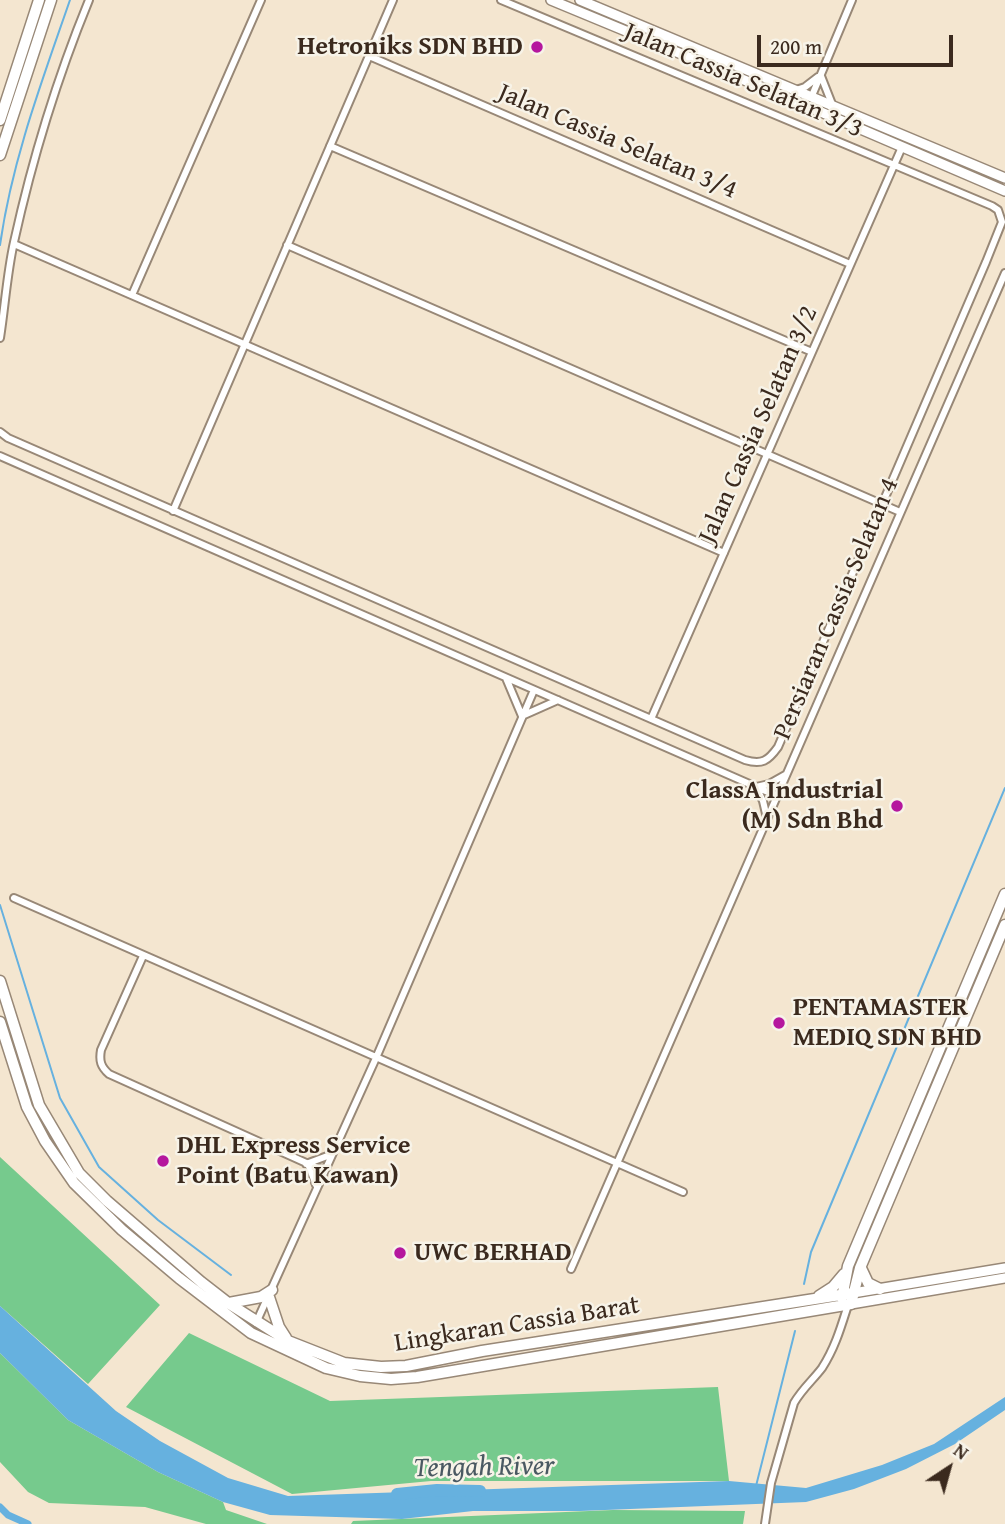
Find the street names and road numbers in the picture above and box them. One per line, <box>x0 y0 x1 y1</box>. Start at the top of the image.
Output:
street label: Jalan Cassia Selatan 3/3 <box>619 17 867 145</box>
street label: Jalan Cassia Selatan 3/4 <box>493 78 741 206</box>
street label: Jalan Cassia Selatan 3/2 <box>693 302 825 548</box>
street label: Persiaran Cassia Selatan 4 <box>768 474 906 744</box>
street label: Lingkaran Cassia Barat <box>392 1290 642 1360</box>

